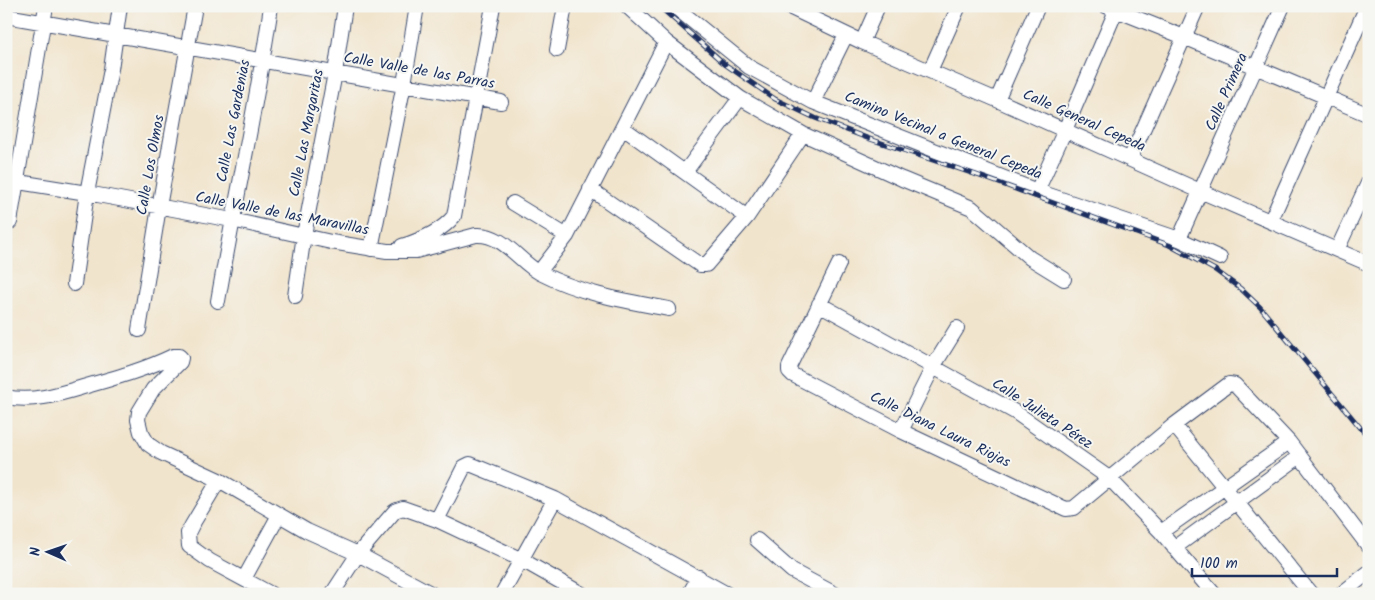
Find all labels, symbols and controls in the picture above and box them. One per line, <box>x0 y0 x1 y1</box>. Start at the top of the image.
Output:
street label: Calle Valle de las Parras <box>341 46 497 96</box>
street label: Calle Primera <box>1199 49 1255 135</box>
street label: Calle Las Gardenias <box>210 57 258 184</box>
street label: Calle Las Margaritas <box>283 67 331 199</box>
street label: Calle General Cepeda <box>1019 83 1149 159</box>
street label: Camino Vecinal a General Cepeda <box>840 85 1046 187</box>
street label: Calle Los Olmos <box>130 112 172 217</box>
street label: Calle Valle de las Maravillas <box>193 185 371 243</box>
street label: Calle Julieta Pérez <box>987 372 1098 456</box>
street label: Calle Diana Laura Riojas <box>865 385 1015 475</box>
north arrow <box>22 528 72 578</box>
scale bar <box>1192 545 1338 577</box>
text: N <box>25 547 47 556</box>
text: 100 m <box>1200 552 1238 576</box>

